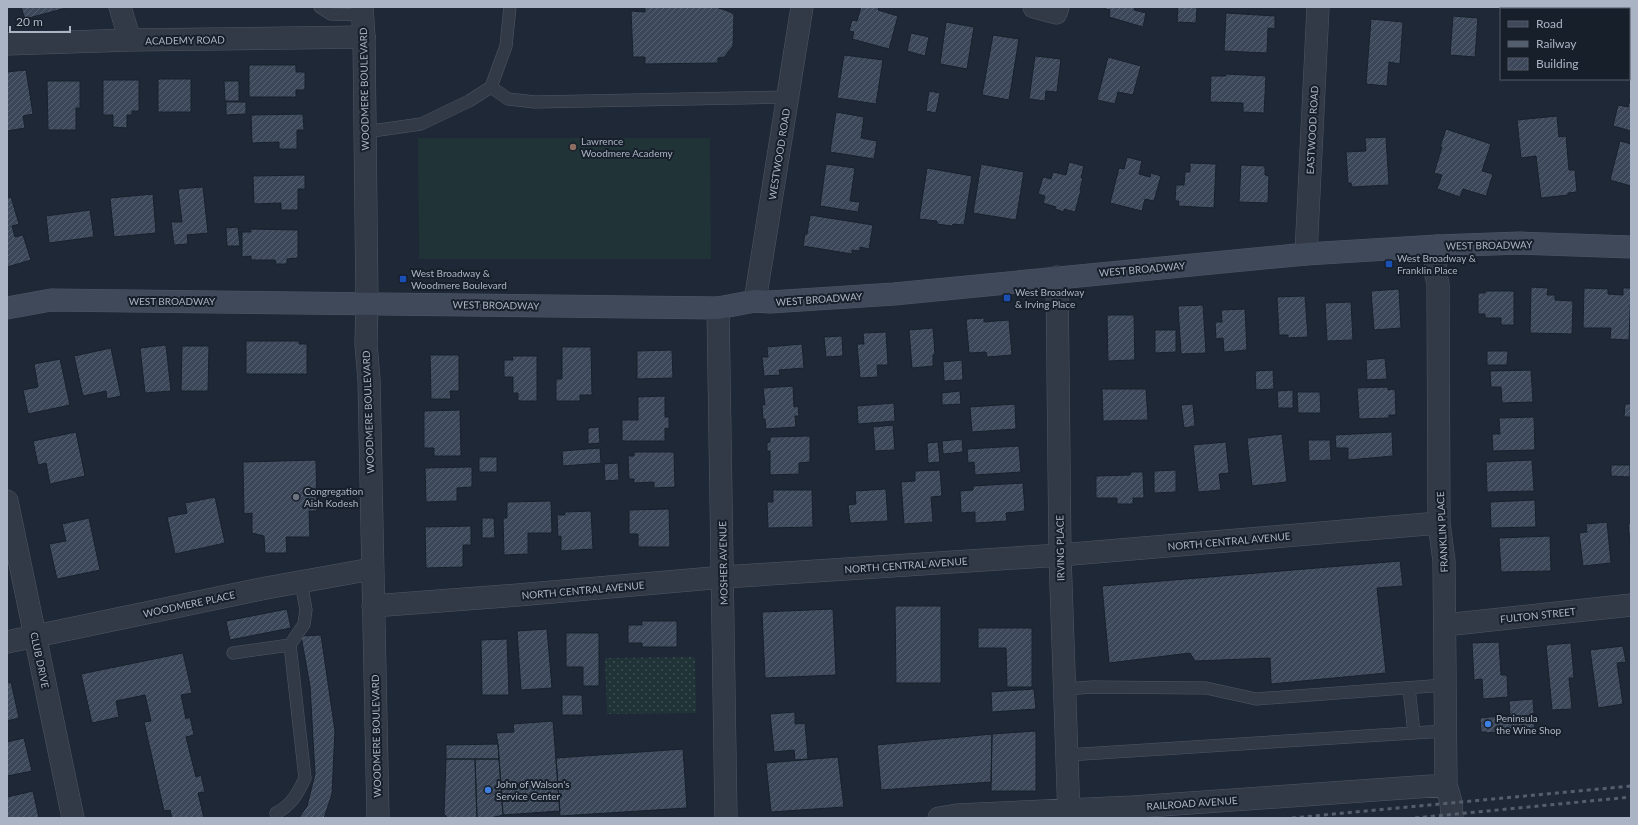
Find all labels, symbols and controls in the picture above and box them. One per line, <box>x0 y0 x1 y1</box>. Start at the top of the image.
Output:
scale bar <box>10 8 70 34</box>
legend <box>1500 8 1630 80</box>
text: 20 m <box>16 14 43 29</box>
text: Road <box>1536 16 1563 31</box>
street label: WOODMERE BOULEVARD <box>357 27 371 151</box>
street label: ACADEMY ROAD <box>145 33 225 47</box>
text: Railway <box>1536 36 1577 51</box>
text: Building <box>1536 56 1579 71</box>
street label: EASTWOOD ROAD <box>1304 85 1320 175</box>
street label: WESTWOOD ROAD <box>766 107 792 201</box>
place label: Lawrence Woodmere Academy <box>581 135 674 159</box>
marker: Lawrence Woodmere Academy <box>568 142 578 152</box>
street label: WEST BROADWAY <box>1446 238 1533 252</box>
place label: West Broadway & Franklin Place <box>1397 252 1477 276</box>
street label: WEST BROADWAY <box>1098 259 1186 279</box>
marker: West Broadway & Franklin Place <box>1384 259 1394 269</box>
place label: West Broadway & Woodmere Boulevard <box>411 267 507 291</box>
marker: West Broadway & Woodmere Boulevard <box>398 274 408 284</box>
place label: West Broadway & Irving Place <box>1015 286 1085 310</box>
street label: WEST BROADWAY <box>775 290 863 308</box>
marker: West Broadway & Irving Place <box>1002 293 1012 303</box>
street label: WEST BROADWAY <box>129 295 216 307</box>
street label: WEST BROADWAY <box>453 298 540 312</box>
street label: WOODMERE BOULEVARD <box>360 350 376 474</box>
place label: Congregation Aish Kodesh <box>304 485 363 509</box>
street label: FRANKLIN PLACE <box>1434 491 1450 573</box>
marker: Congregation Aish Kodesh <box>291 492 301 502</box>
street label: IRVING PLACE <box>1053 515 1067 581</box>
street label: MOSHER AVENUE <box>716 521 730 605</box>
street label: NORTH CENTRAL AVENUE <box>1167 530 1291 552</box>
street label: NORTH CENTRAL AVENUE <box>844 555 968 575</box>
street label: NORTH CENTRAL AVENUE <box>521 579 645 601</box>
street label: WOODMERE PLACE <box>142 588 236 620</box>
street label: FULTON STREET <box>1500 605 1577 625</box>
street label: CLUB DRIVE <box>28 631 52 689</box>
street label: WOODMERE BOULEVARD <box>369 674 383 798</box>
place label: Peninsula the Wine Shop <box>1496 712 1562 736</box>
marker: Peninsula the Wine Shop <box>1483 719 1493 729</box>
place label: John of Walson's Service Center <box>496 778 570 802</box>
marker: John of Walson's Service Center <box>483 785 493 795</box>
street label: RAILROAD AVENUE <box>1146 794 1238 812</box>

